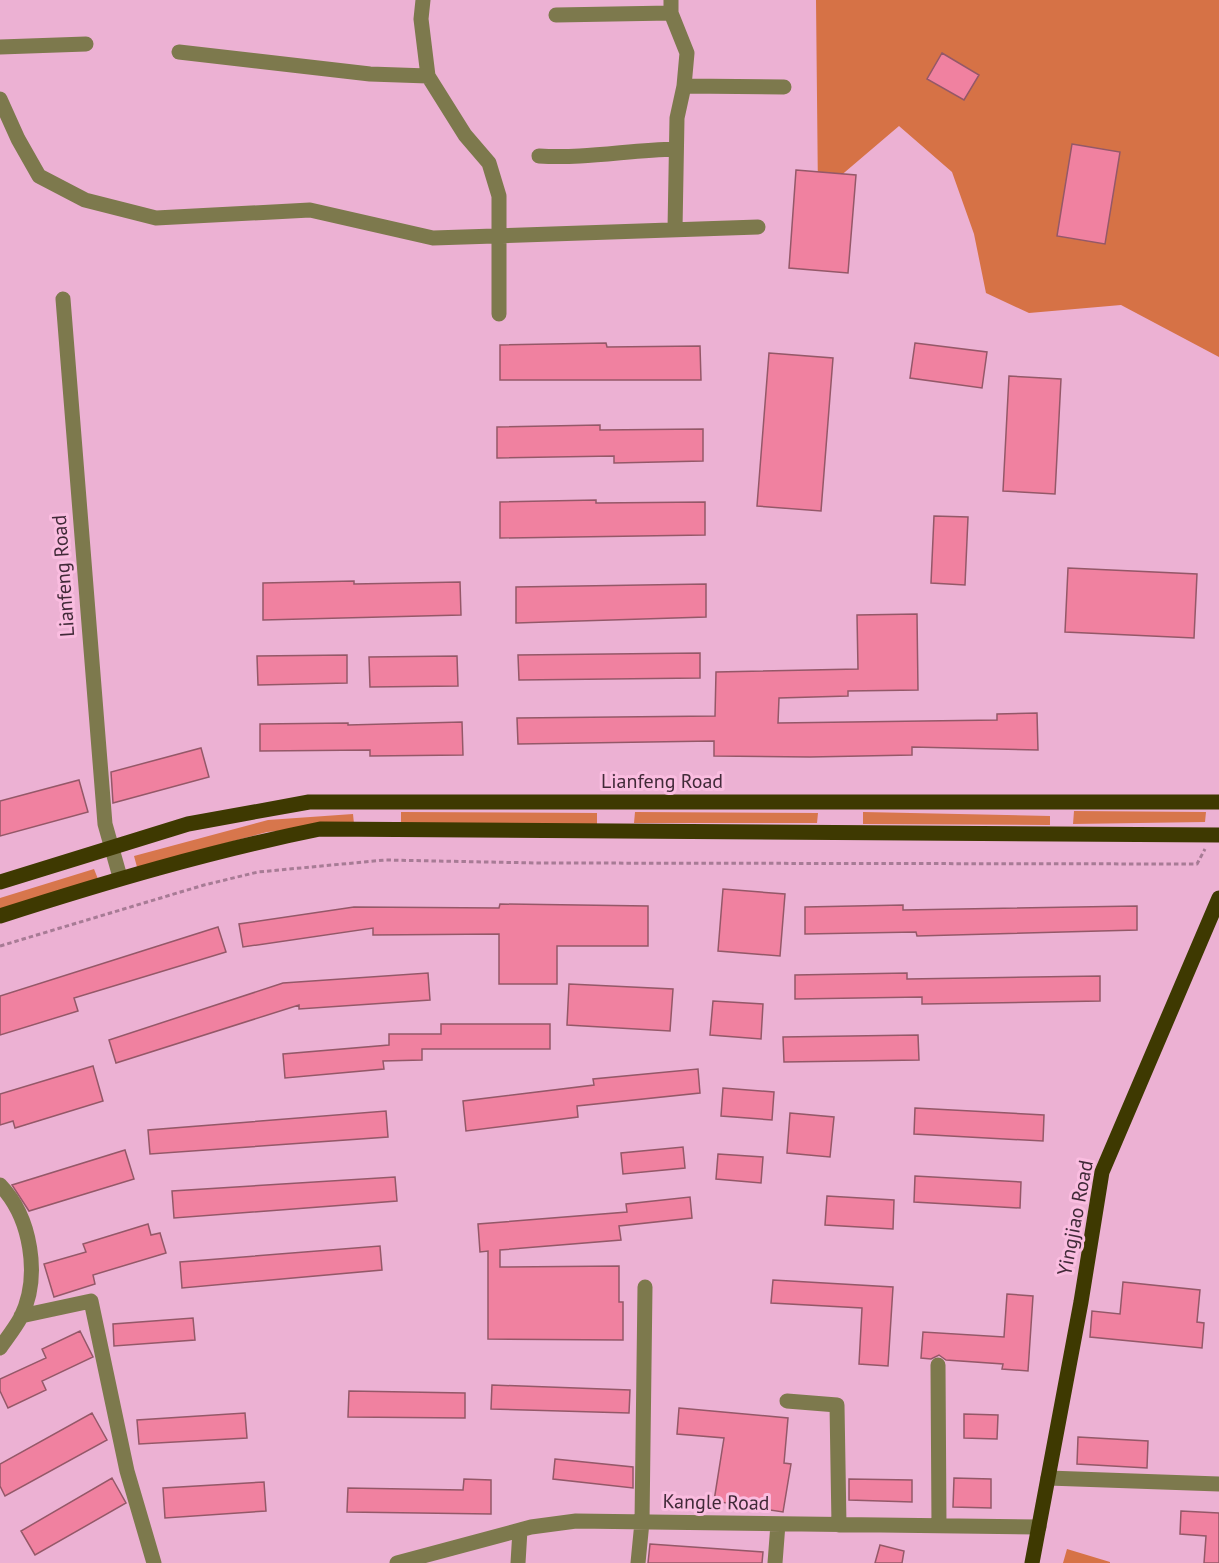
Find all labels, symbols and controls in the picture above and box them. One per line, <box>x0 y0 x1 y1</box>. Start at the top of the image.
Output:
street label: Lianfeng Road <box>46 514 80 638</box>
street label: Lianfeng Road <box>601 768 723 794</box>
street label: Yingjiao Road <box>1051 1158 1099 1278</box>
street label: Kangle Road <box>662 1488 770 1516</box>

